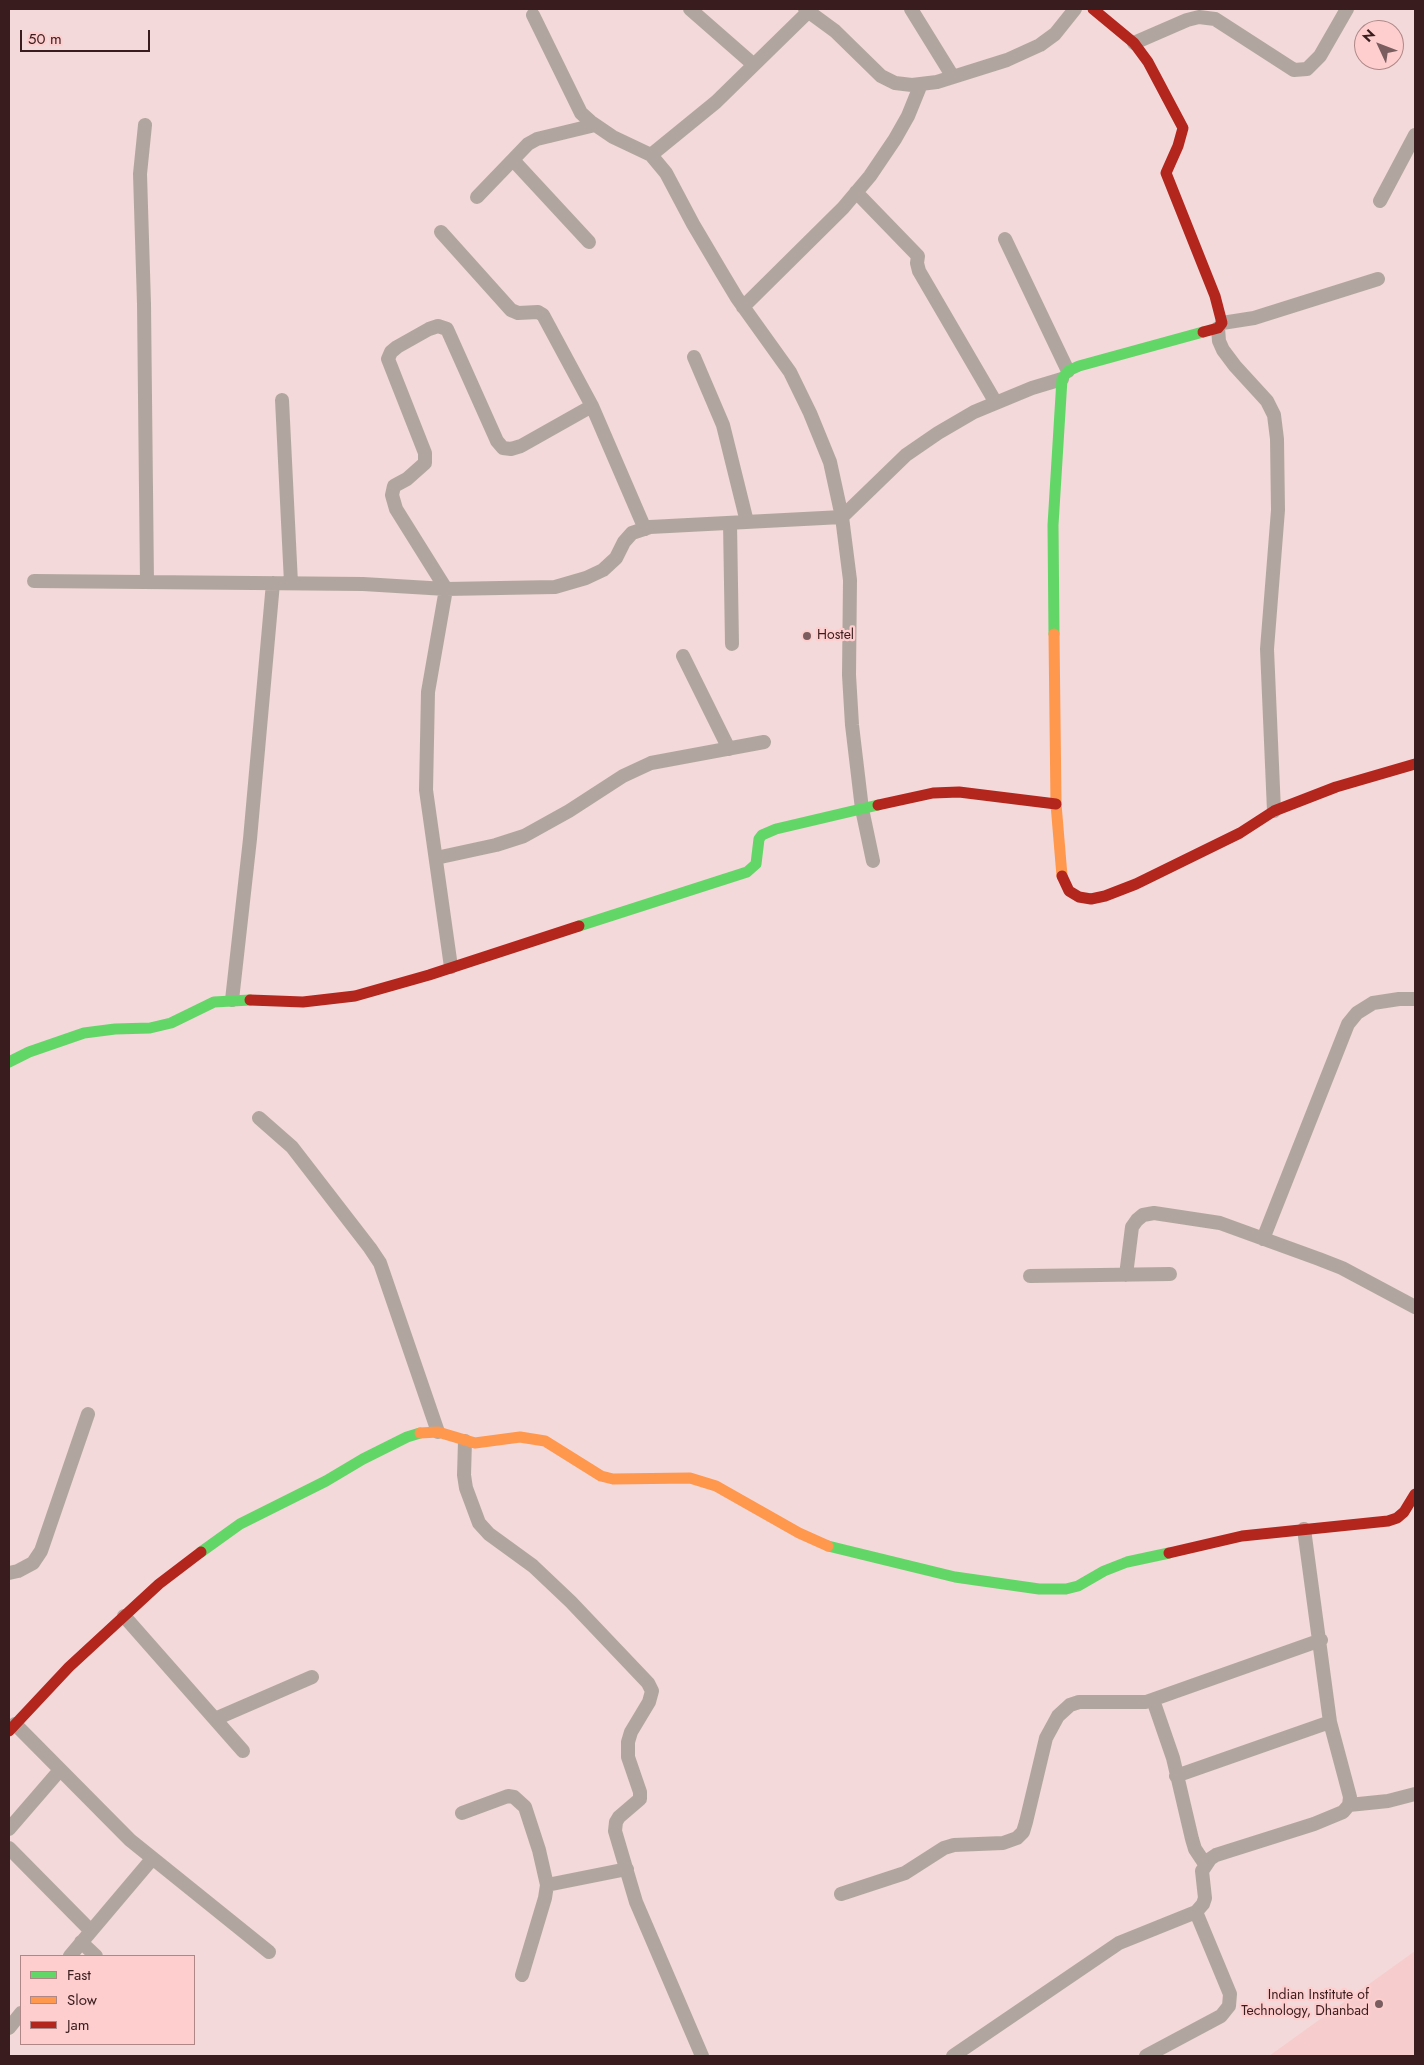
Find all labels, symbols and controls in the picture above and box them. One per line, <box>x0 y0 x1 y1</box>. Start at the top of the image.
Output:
scale bar <box>22 20 152 52</box>
north arrow <box>1354 20 1404 70</box>
text: N <box>1358 25 1380 46</box>
text: 50 m <box>28 28 62 50</box>
place label: Hostel <box>817 628 854 644</box>
marker: Hostel <box>801 630 813 642</box>
legend <box>20 1955 195 2045</box>
text: Fast <box>67 1964 91 1986</box>
place label: Indian Institute of Technology, Dhanbad <box>1241 1988 1369 2020</box>
text: Slow <box>67 1989 97 2011</box>
marker: Indian Institute of Technology, Dhanbad <box>1373 1998 1385 2010</box>
text: Jam <box>67 2014 90 2036</box>

